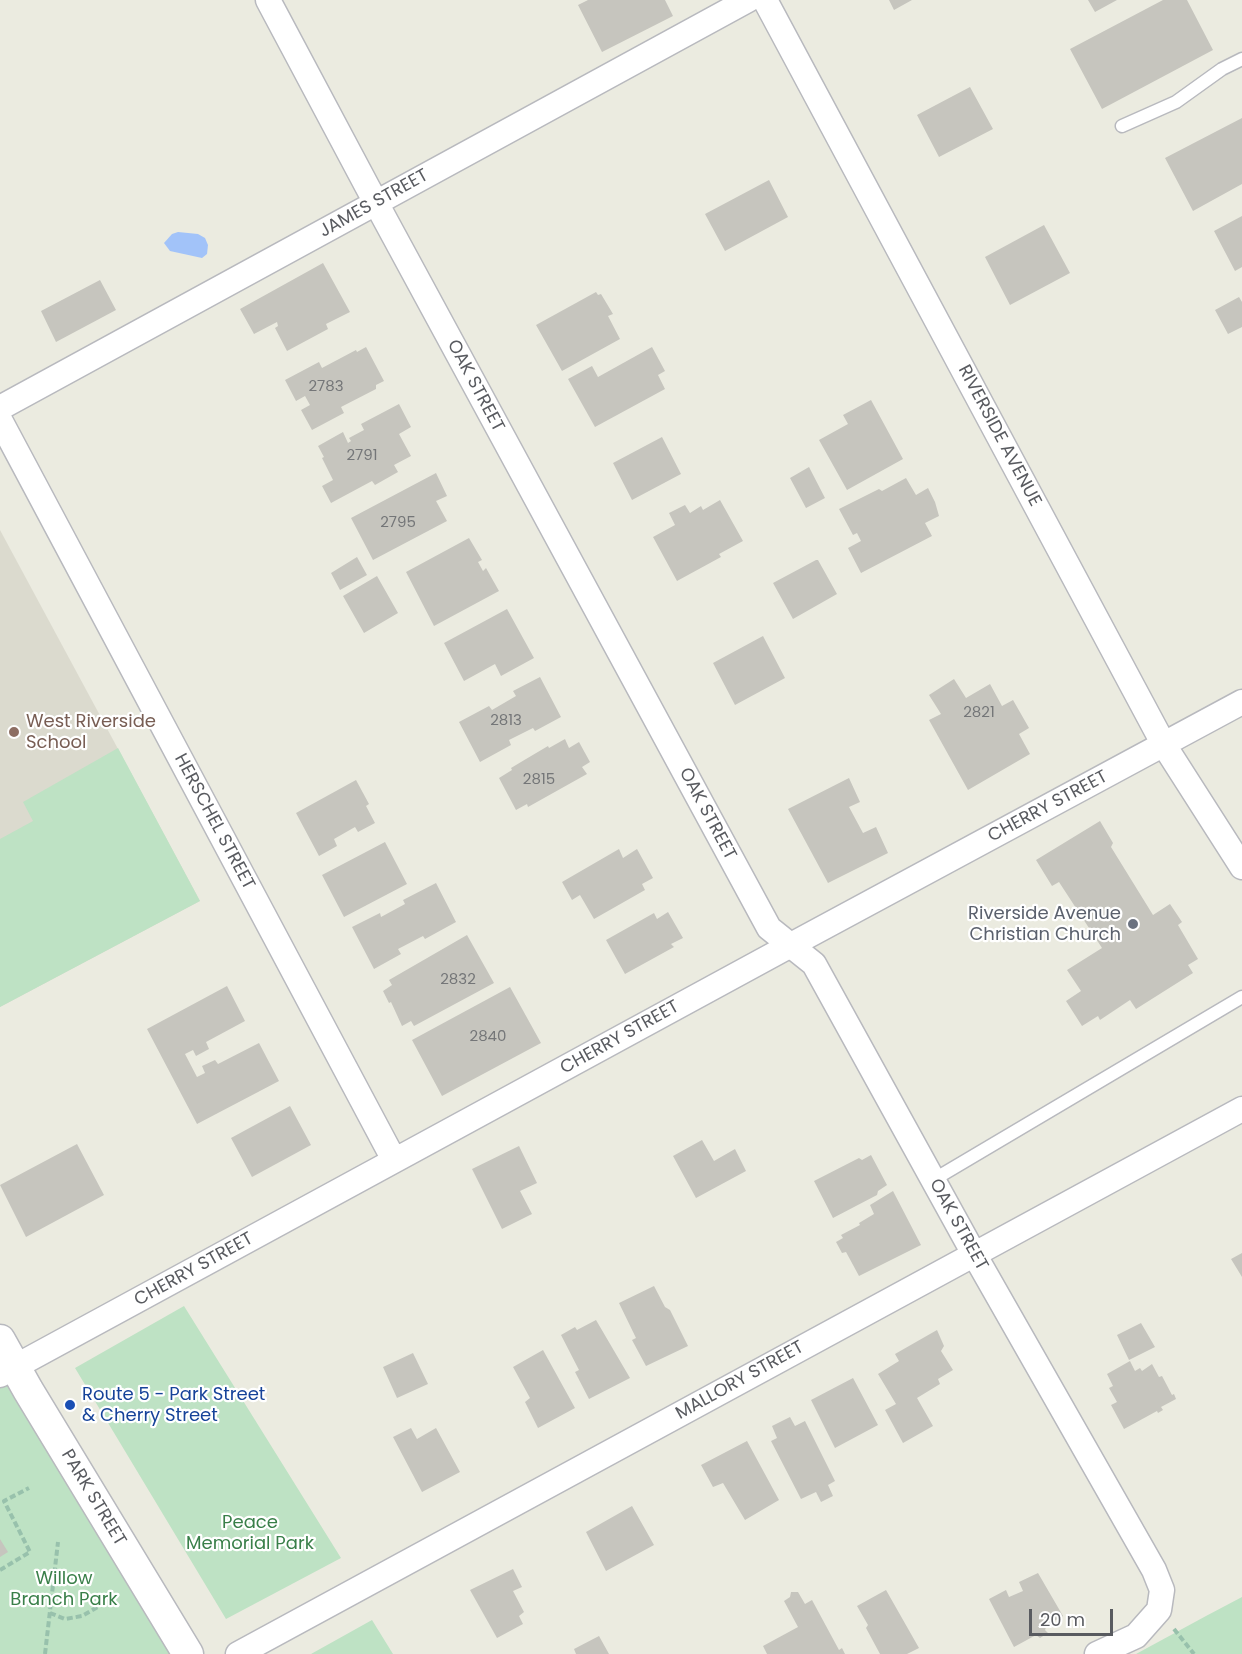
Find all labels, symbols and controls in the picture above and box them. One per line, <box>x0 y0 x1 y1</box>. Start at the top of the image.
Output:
street label: JAMES STREET <box>316 165 432 243</box>
street label: OAK STREET <box>442 336 508 436</box>
street label: RIVERSIDE AVENUE <box>953 362 1045 510</box>
house number: 2783 <box>308 378 344 396</box>
house number: 2791 <box>346 447 378 465</box>
house number: 2795 <box>380 514 416 532</box>
house number: 2821 <box>963 704 995 722</box>
place label: West Riverside School <box>26 711 156 754</box>
house number: 2813 <box>490 712 522 730</box>
marker: West Riverside School <box>7 725 21 739</box>
street label: HERSCHEL STREET <box>169 750 259 894</box>
street label: OAK STREET <box>674 764 740 864</box>
street label: CHERRY STREET <box>985 766 1111 848</box>
house number: 2815 <box>523 771 555 789</box>
place label: Riverside Avenue Christian Church <box>968 903 1121 946</box>
marker: Riverside Avenue Christian Church <box>1126 917 1140 931</box>
house number: 2832 <box>440 971 476 989</box>
street label: CHERRY STREET <box>557 996 683 1080</box>
house number: 2840 <box>470 1028 506 1046</box>
street label: OAK STREET <box>924 1175 992 1275</box>
street label: CHERRY STREET <box>131 1228 257 1312</box>
street label: MALLORY STREET <box>672 1337 808 1425</box>
place label: Route 5 - Park Street & Cherry Street <box>82 1384 265 1426</box>
marker: Route 5 - Park Street & Cherry Street <box>63 1398 77 1412</box>
street label: PARK STREET <box>56 1446 130 1550</box>
park label: Peace Memorial Park <box>186 1512 314 1555</box>
park label: Willow Branch Park <box>10 1568 118 1610</box>
scale bar <box>1032 1597 1116 1635</box>
text: 20 m <box>1040 1607 1085 1632</box>

